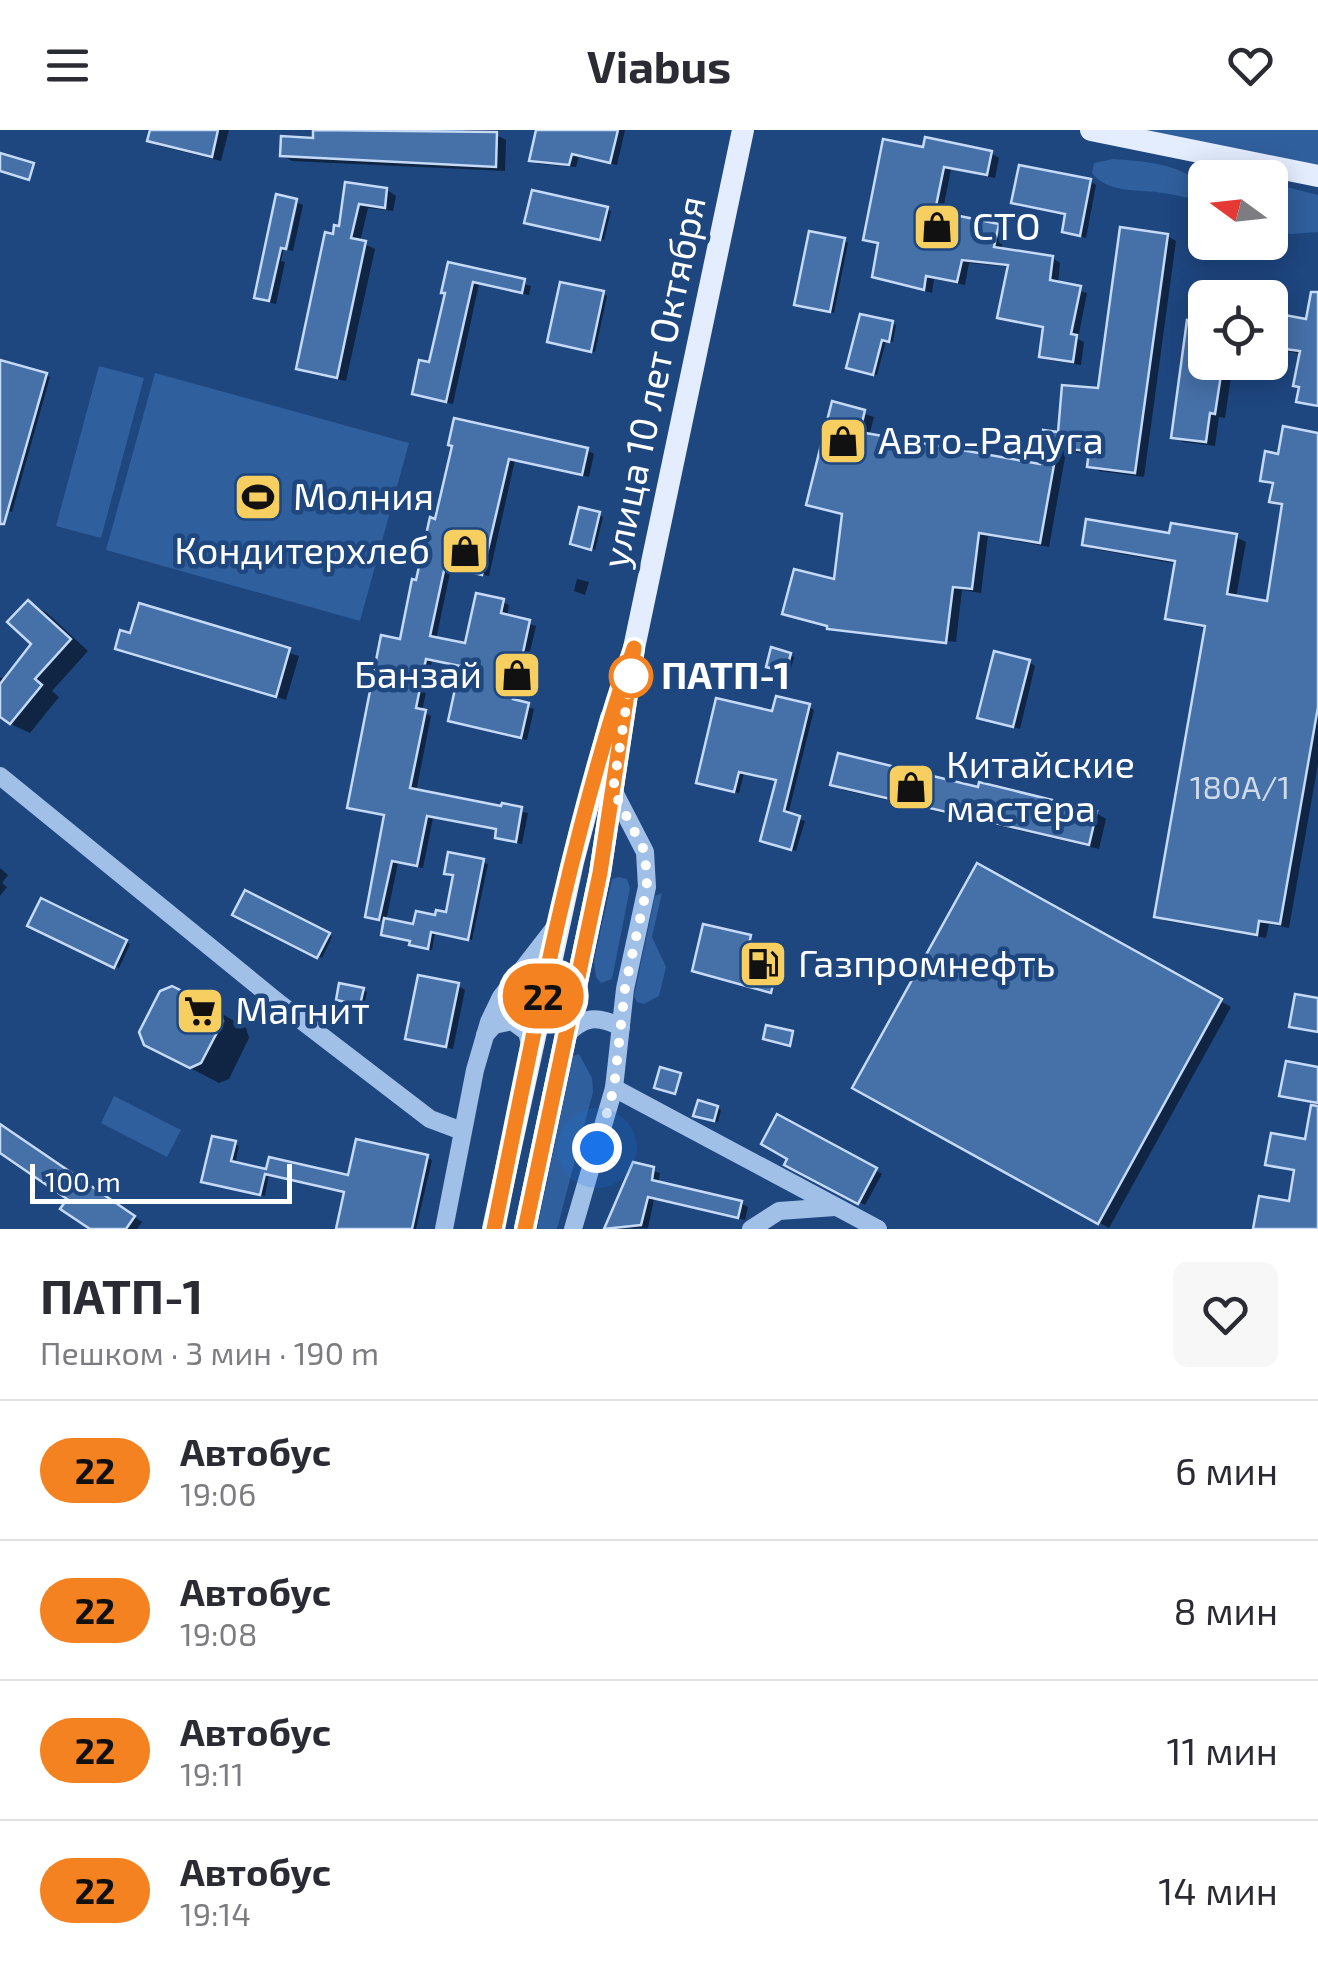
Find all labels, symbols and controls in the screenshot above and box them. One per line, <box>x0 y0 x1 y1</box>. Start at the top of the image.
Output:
icon: menu <box>40 38 95 93</box>
text: Viabus <box>587 38 731 92</box>
icon: heart <box>1223 38 1278 93</box>
north arrow <box>1188 160 1288 260</box>
map controls <box>1188 160 1288 380</box>
street label: улица 10 лет Октября <box>590 191 714 572</box>
shop icon: СТО <box>911 201 963 253</box>
place label: СТО <box>972 202 1041 248</box>
button: locate <box>1188 280 1288 380</box>
shop icon: Авто-Радуга <box>817 415 869 467</box>
place label: Авто-Радуга <box>878 416 1104 462</box>
sports icon: Молния <box>232 471 284 523</box>
place label: Молния <box>293 472 434 518</box>
shop icon: Кондитерхлеб <box>439 525 491 577</box>
place label: Кондитерхлеб <box>174 526 430 572</box>
shop icon: Банзай <box>491 649 543 701</box>
place label: Банзай <box>354 650 482 696</box>
place label: ПАТП-1 <box>661 651 790 697</box>
marker: ПАТП-1 <box>610 655 652 697</box>
place label: Китайские мастера <box>946 740 1135 830</box>
shop icon: Китайские мастера <box>885 761 937 813</box>
house number: 180А/1 <box>1190 767 1290 805</box>
fuel station icon: Газпромнефть <box>737 938 789 990</box>
place label: Газпромнефть <box>798 939 1055 985</box>
line badge: 22 <box>498 964 588 1028</box>
text: 22 <box>523 975 563 1017</box>
supermarket icon: Магнит <box>174 985 226 1037</box>
place label: Магнит <box>235 986 370 1032</box>
your location <box>572 1123 622 1173</box>
scale bar <box>30 1159 292 1204</box>
text: 100 m <box>45 1164 121 1198</box>
button: heart <box>1173 1262 1278 1367</box>
text: ПАТП-1 <box>40 1266 203 1324</box>
text: Пешком · 3 мин · 190 m <box>40 1333 379 1371</box>
text: Автобус <box>180 1428 331 1474</box>
text: 6 мин <box>1175 1447 1278 1493</box>
text: 22 <box>75 1449 115 1491</box>
text: 19:06 <box>180 1474 256 1512</box>
text: Автобус <box>180 1568 331 1614</box>
text: 8 мин <box>1174 1587 1278 1633</box>
text: 22 <box>75 1589 115 1631</box>
text: 19:08 <box>180 1614 257 1652</box>
text: Автобус <box>180 1708 331 1754</box>
text: 11 мин <box>1166 1727 1278 1773</box>
text: 22 <box>75 1729 115 1771</box>
text: 19:11 <box>180 1754 244 1792</box>
text: Автобус <box>180 1848 331 1894</box>
text: 14 мин <box>1158 1867 1278 1913</box>
text: 22 <box>75 1869 115 1911</box>
text: 19:14 <box>180 1894 251 1932</box>

